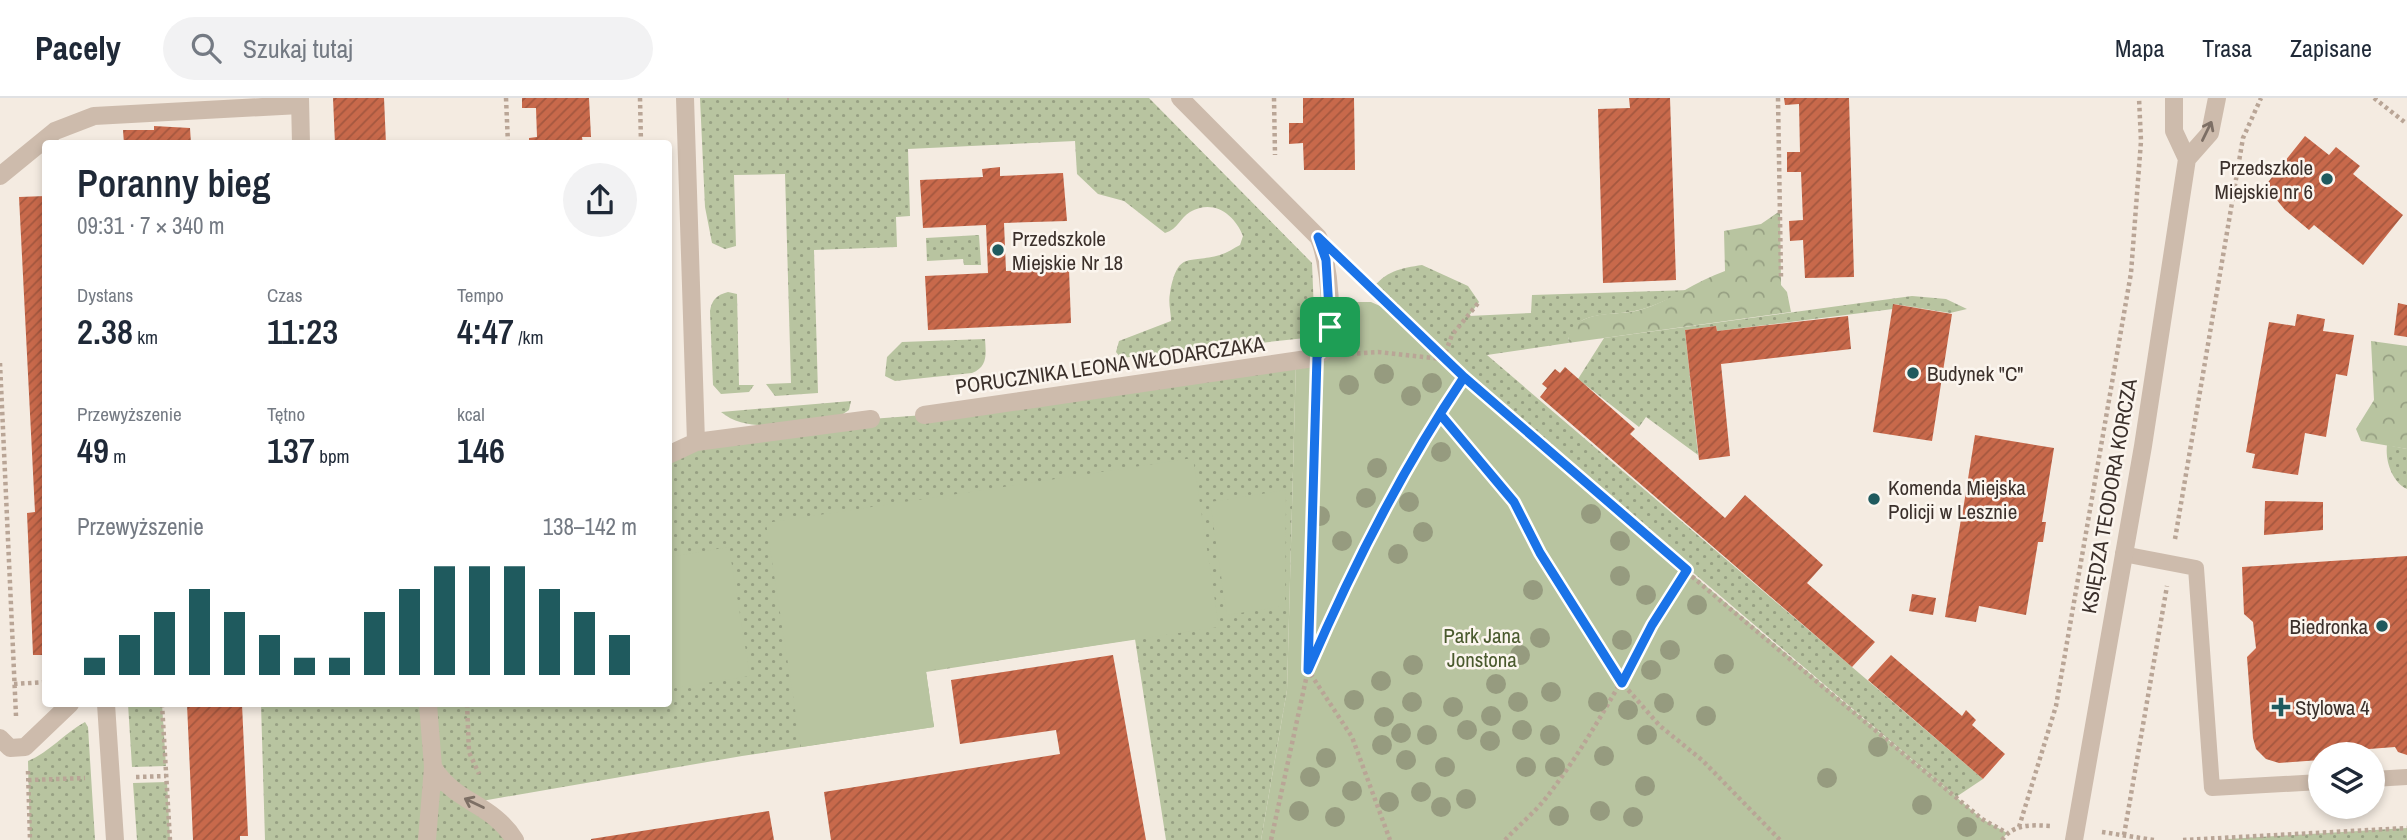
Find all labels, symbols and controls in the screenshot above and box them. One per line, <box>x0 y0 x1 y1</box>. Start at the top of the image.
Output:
search box <box>163 17 653 80</box>
text: Pacely <box>35 26 121 70</box>
icon: search <box>187 29 225 67</box>
text: Szukaj tutaj <box>243 31 353 66</box>
text: Mapa <box>2115 32 2164 64</box>
text: Trasa <box>2202 32 2252 64</box>
text: Zapisane <box>2290 32 2372 64</box>
one-way arrow <box>2201 121 2214 142</box>
place label: Przedszkole Miejskie nr 6 <box>2214 153 2313 206</box>
text: Poranny bieg <box>77 158 270 209</box>
button: share <box>563 163 637 237</box>
marker: Przedszkole Miejskie nr 6 <box>2319 171 2335 187</box>
text: 09:31 · 7 × 340 m <box>77 210 224 241</box>
place label: Przedszkole Miejskie Nr 18 <box>1012 224 1123 277</box>
marker: Przedszkole Miejskie Nr 18 <box>990 242 1006 258</box>
text: Dystans <box>77 282 133 308</box>
text: Czas <box>267 282 303 308</box>
text: Tempo <box>457 282 504 308</box>
pin <box>1300 297 1360 357</box>
text: 2.38 <box>77 308 133 355</box>
text: 11:23 <box>267 308 338 355</box>
text: 4:47 <box>457 308 514 355</box>
icon: arrive <box>1311 308 1349 346</box>
text: km <box>133 324 158 350</box>
text: /km <box>514 324 543 350</box>
street label: PORUCZNIKA LEONA WŁODARCZAKA <box>954 329 1267 401</box>
place label: Budynek "C" <box>1927 359 2023 388</box>
marker: Budynek "C" <box>1905 365 1921 381</box>
street label: KSIĘDZA TEODORA KORCZA <box>2074 376 2144 616</box>
text: Przewyższenie <box>77 401 182 427</box>
text: Tętno <box>267 401 305 427</box>
text: kcal <box>457 401 485 427</box>
text: 49 <box>77 427 109 474</box>
text: 137 <box>267 427 315 474</box>
text: 146 <box>457 427 505 474</box>
text: m <box>109 443 126 469</box>
text: bpm <box>315 443 350 469</box>
place label: Komenda Miejska Policji w Lesznie <box>1888 473 2026 526</box>
marker: Komenda Miejska Policji w Lesznie <box>1866 491 1882 507</box>
text: Przewyższenie <box>77 511 204 542</box>
text: 138–142 m <box>543 511 637 542</box>
place label: Biedronka <box>2290 612 2368 641</box>
marker: Biedronka <box>2374 618 2390 634</box>
park label: Park Jana Jonstona <box>1443 621 1521 674</box>
place label: Stylowa 4 <box>2295 693 2370 722</box>
marker: Stylowa 4 <box>2273 699 2289 715</box>
map controls <box>2308 742 2385 819</box>
button: layers <box>2308 742 2385 819</box>
one-way arrow <box>464 796 485 810</box>

